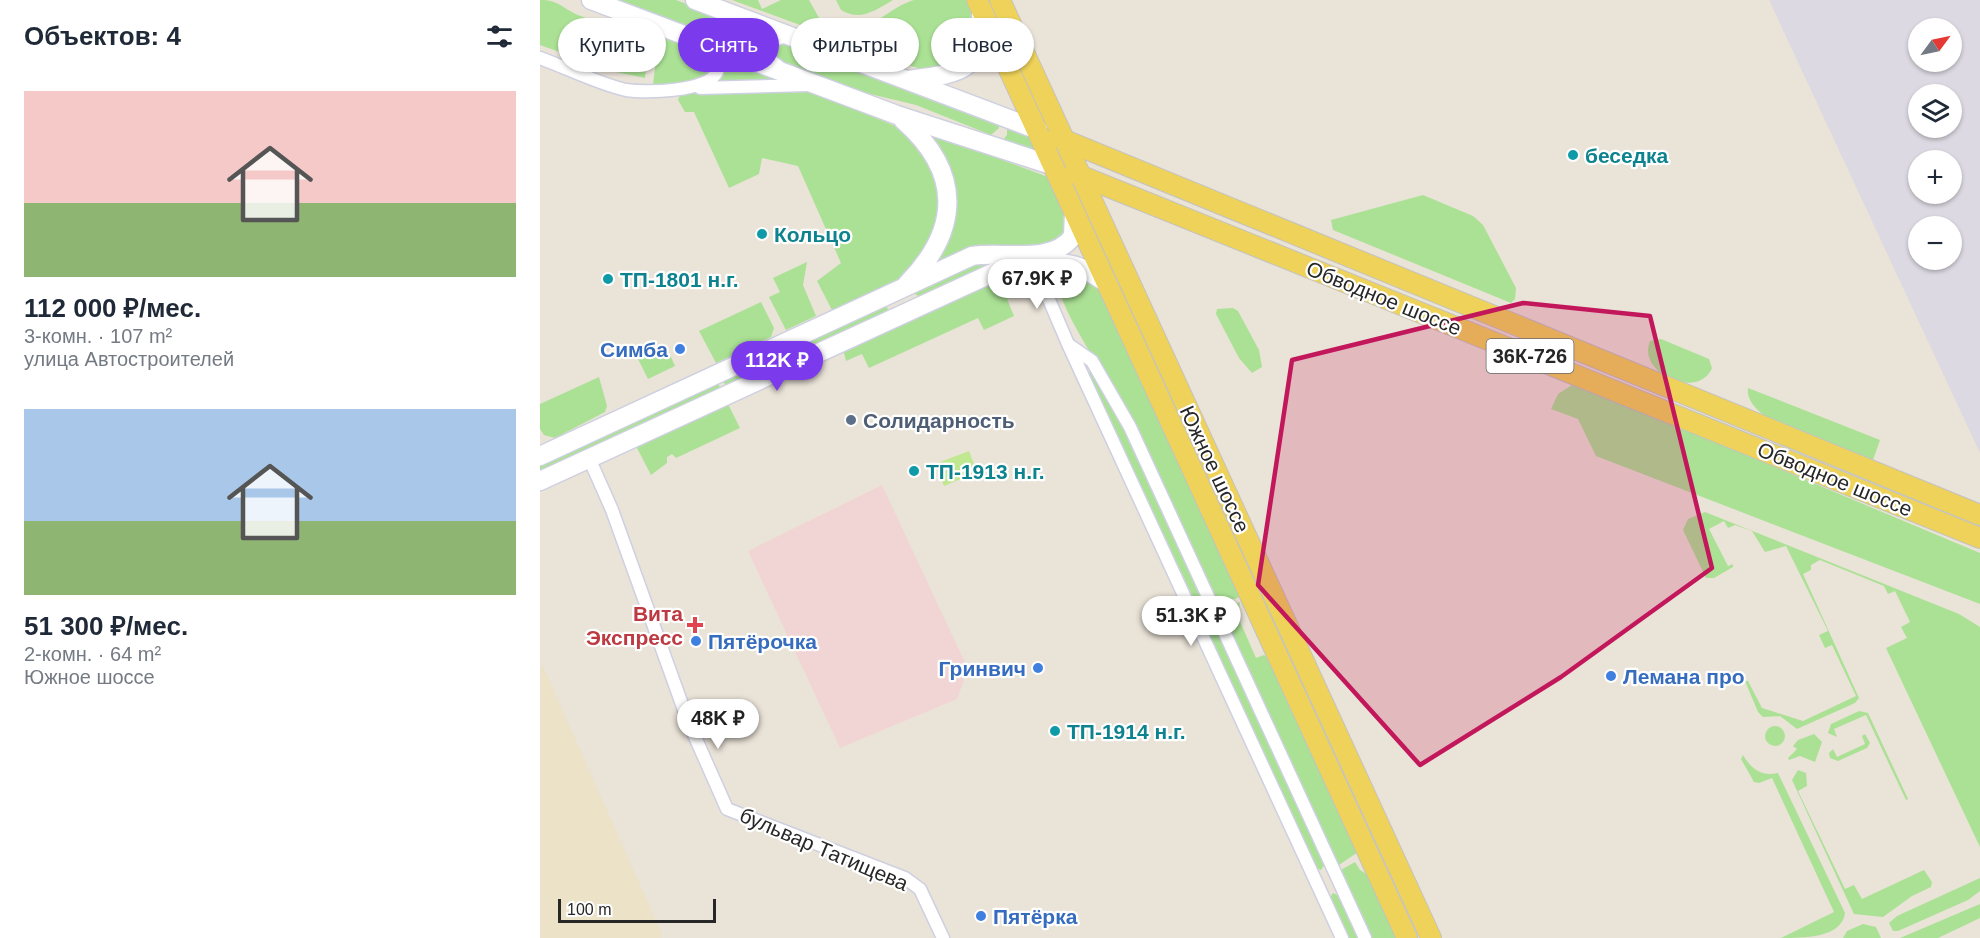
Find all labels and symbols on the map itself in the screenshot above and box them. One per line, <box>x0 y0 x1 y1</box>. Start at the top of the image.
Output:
north arrow <box>1908 18 1962 72</box>
place label: беседка <box>1585 144 1669 167</box>
marker: беседка <box>1566 148 1580 162</box>
place label: Кольцо <box>774 223 851 246</box>
marker: Кольцо <box>755 227 769 241</box>
street label: Обводное шоссе <box>1303 256 1465 340</box>
pin: 67.9K ₽ <box>982 259 1092 310</box>
place label: ТП-1801 н.г. <box>620 268 738 291</box>
marker: ТП-1801 н.г. <box>601 272 615 286</box>
place label: Симба <box>600 338 668 361</box>
road number: 36К-726 <box>1486 339 1574 373</box>
pin: 112K ₽ <box>728 341 826 392</box>
marker: Симба <box>673 342 687 356</box>
street label: Южное шоссе <box>1176 402 1254 536</box>
place label: Солидарность <box>863 409 1015 432</box>
marker: Солидарность <box>844 413 858 427</box>
street label: Обводное шоссе <box>1754 437 1916 521</box>
place label: ТП-1913 н.г. <box>926 460 1044 483</box>
marker: ТП-1913 н.г. <box>907 464 921 478</box>
pin: 51.3K ₽ <box>1136 596 1246 647</box>
place label: Вита Экспресс <box>586 602 683 649</box>
marker: Вита Экспресс <box>688 618 702 632</box>
place label: Пятёрочка <box>708 630 817 653</box>
marker: Пятёрочка <box>689 634 703 648</box>
place label: Гринвич <box>938 657 1026 680</box>
marker: Гринвич <box>1031 661 1045 675</box>
place label: Лемана про <box>1623 665 1745 688</box>
marker: Лемана про <box>1604 669 1618 683</box>
pin: 48K ₽ <box>676 699 760 750</box>
place label: ТП-1914 н.г. <box>1067 720 1185 743</box>
marker: ТП-1914 н.г. <box>1048 724 1062 738</box>
street label: бульвар Татищева <box>736 803 912 895</box>
scale bar <box>558 896 716 924</box>
place label: Пятёрка <box>993 905 1078 928</box>
marker: Пятёрка <box>974 909 988 923</box>

